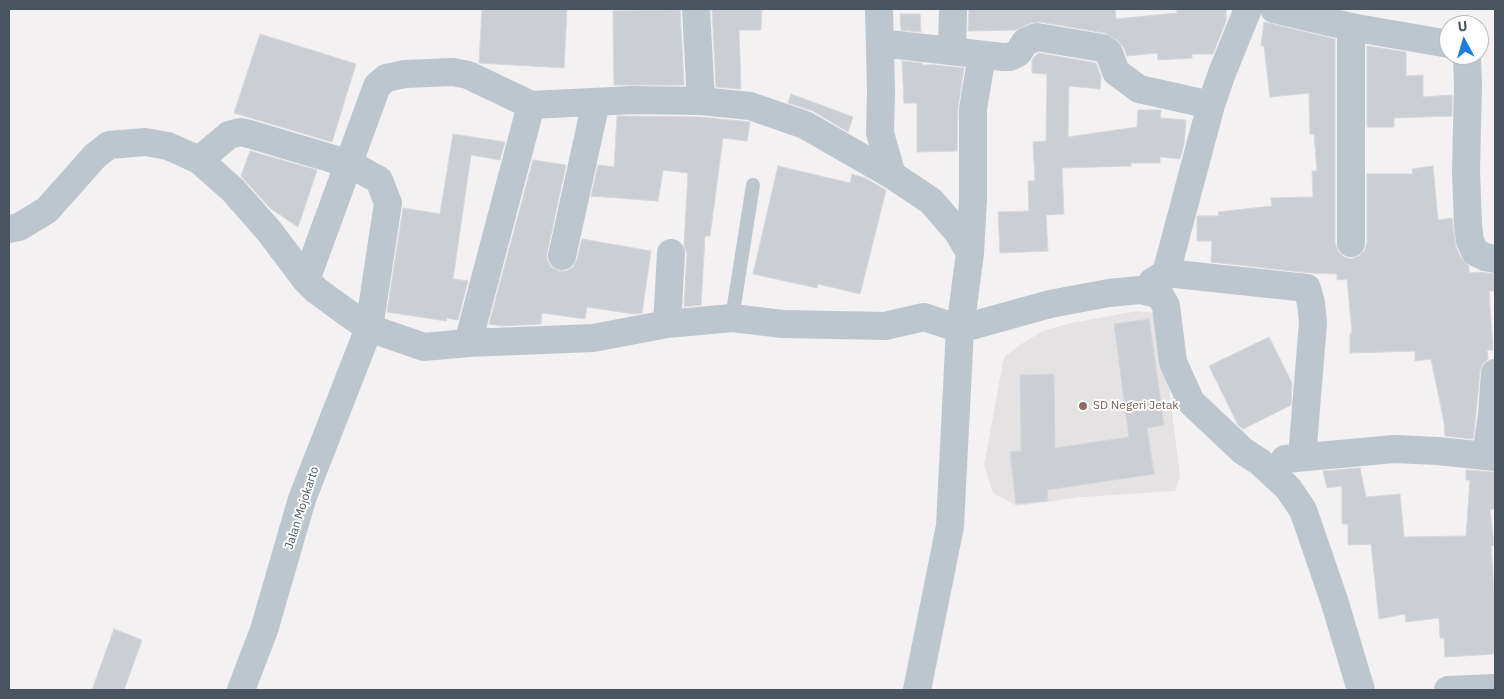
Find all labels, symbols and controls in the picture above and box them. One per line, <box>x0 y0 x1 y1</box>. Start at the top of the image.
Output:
north arrow <box>1439 15 1489 65</box>
text: U <box>1457 17 1468 36</box>
place label: SD Negeri Jetak <box>1093 399 1179 413</box>
marker: SD Negeri Jetak <box>1077 400 1089 412</box>
street label: Jalan Mojokarto <box>282 465 322 551</box>

